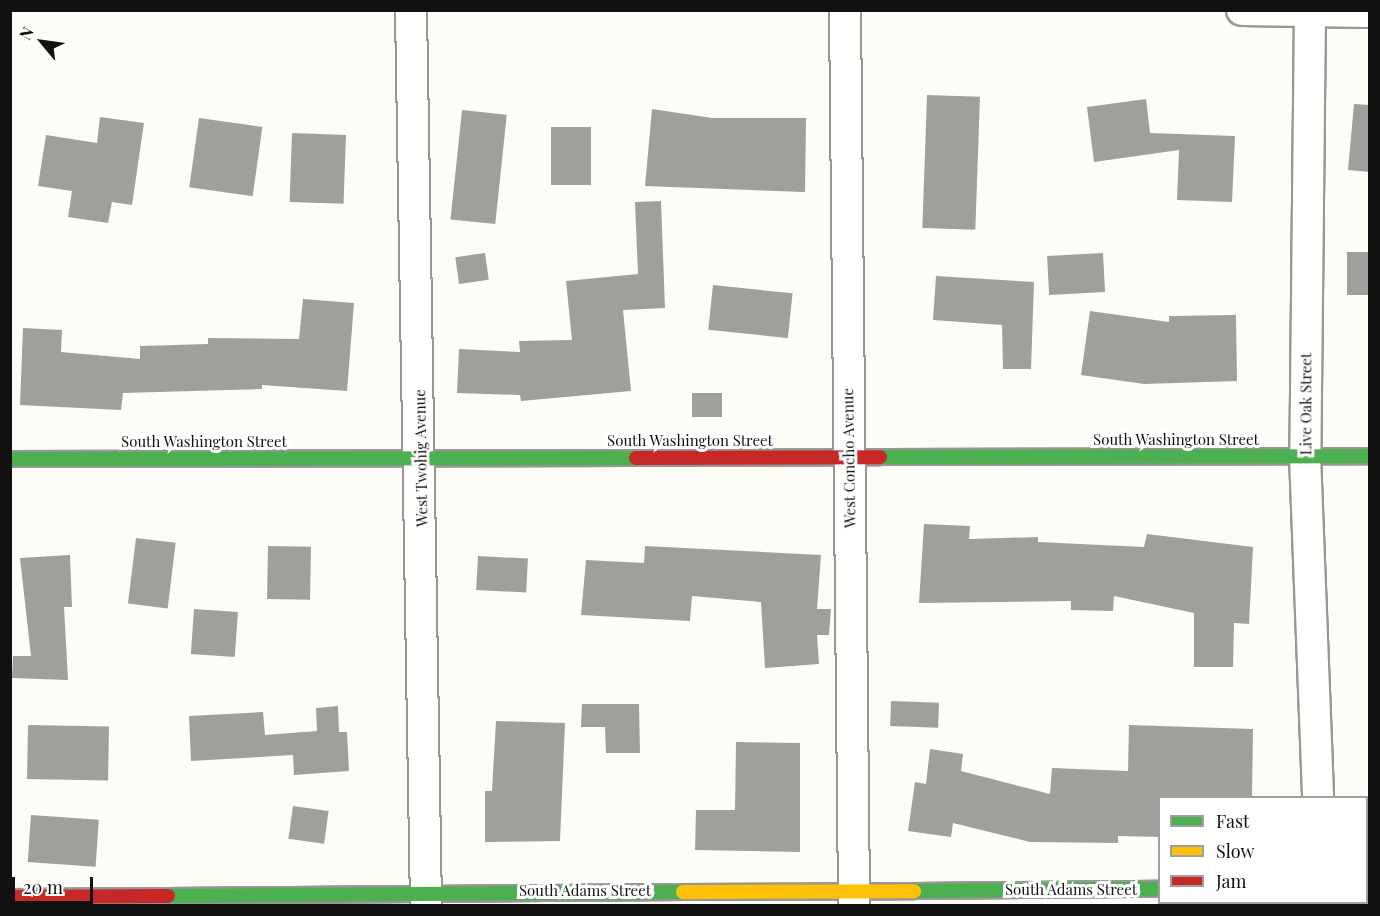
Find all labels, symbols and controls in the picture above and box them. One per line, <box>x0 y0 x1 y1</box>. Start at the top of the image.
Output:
north arrow <box>12 12 72 72</box>
text: N <box>14 23 38 43</box>
street label: Live Oak Street <box>1297 353 1315 455</box>
street label: West Concho Avenue <box>839 387 859 529</box>
street label: West Twohig Avenue <box>411 388 431 528</box>
street label: South Washington Street <box>1093 431 1259 449</box>
street label: South Washington Street <box>607 432 773 450</box>
street label: South Washington Street <box>121 433 287 451</box>
legend <box>1158 796 1368 904</box>
text: Fast <box>1216 809 1249 833</box>
text: Slow <box>1216 839 1254 863</box>
scale bar <box>15 865 96 903</box>
text: Jam <box>1216 869 1246 893</box>
text: 20 m <box>23 875 63 899</box>
street label: South Adams Street <box>1005 881 1137 899</box>
street label: South Adams Street <box>519 882 651 900</box>

